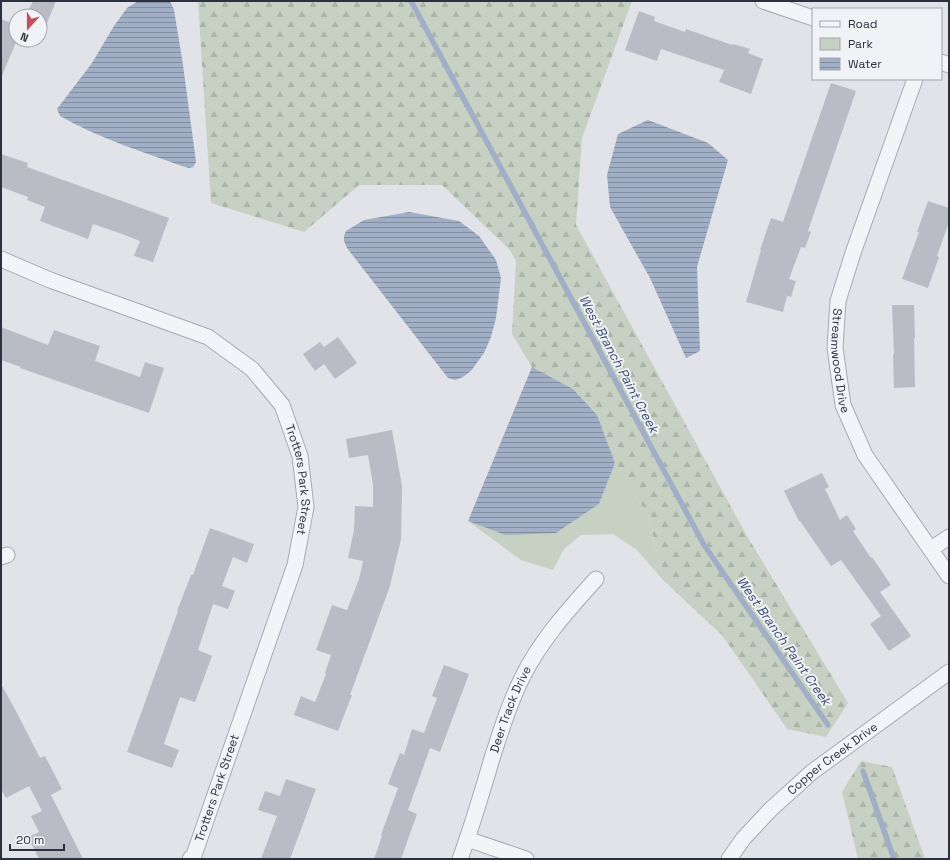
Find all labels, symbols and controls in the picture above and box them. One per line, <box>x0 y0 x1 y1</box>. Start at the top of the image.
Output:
north arrow <box>8 8 48 48</box>
legend <box>812 8 942 80</box>
text: Road <box>848 16 877 32</box>
text: N <box>18 29 30 45</box>
text: Park <box>848 36 873 52</box>
text: Water <box>848 56 882 72</box>
water label: West Branch Paint Creek <box>575 292 663 438</box>
street label: Streamwood Drive <box>827 308 854 416</box>
street label: Trotters Park Street <box>281 422 314 537</box>
water label: West Branch Paint Creek <box>733 573 836 710</box>
street label: Deer Track Drive <box>486 663 535 755</box>
street label: Copper Creek Drive <box>784 719 881 798</box>
street label: Trotters Park Street <box>191 732 243 844</box>
scale bar <box>10 826 64 852</box>
text: 20 m <box>16 832 44 848</box>

